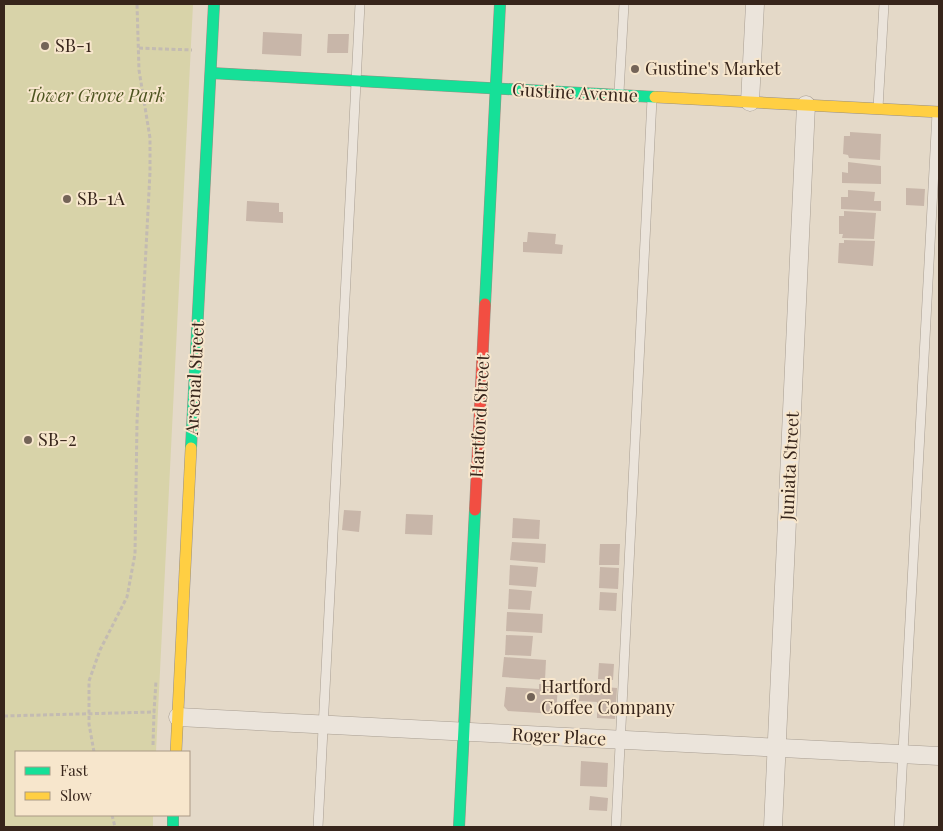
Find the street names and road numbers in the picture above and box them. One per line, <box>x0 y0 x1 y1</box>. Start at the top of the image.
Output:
street label: Gustine Avenue <box>512 77 639 107</box>
street label: Arsenal Street <box>179 320 209 437</box>
street label: Hartford Street <box>464 353 494 478</box>
street label: Juniata Street <box>774 410 804 522</box>
street label: Roger Place <box>511 722 607 750</box>

